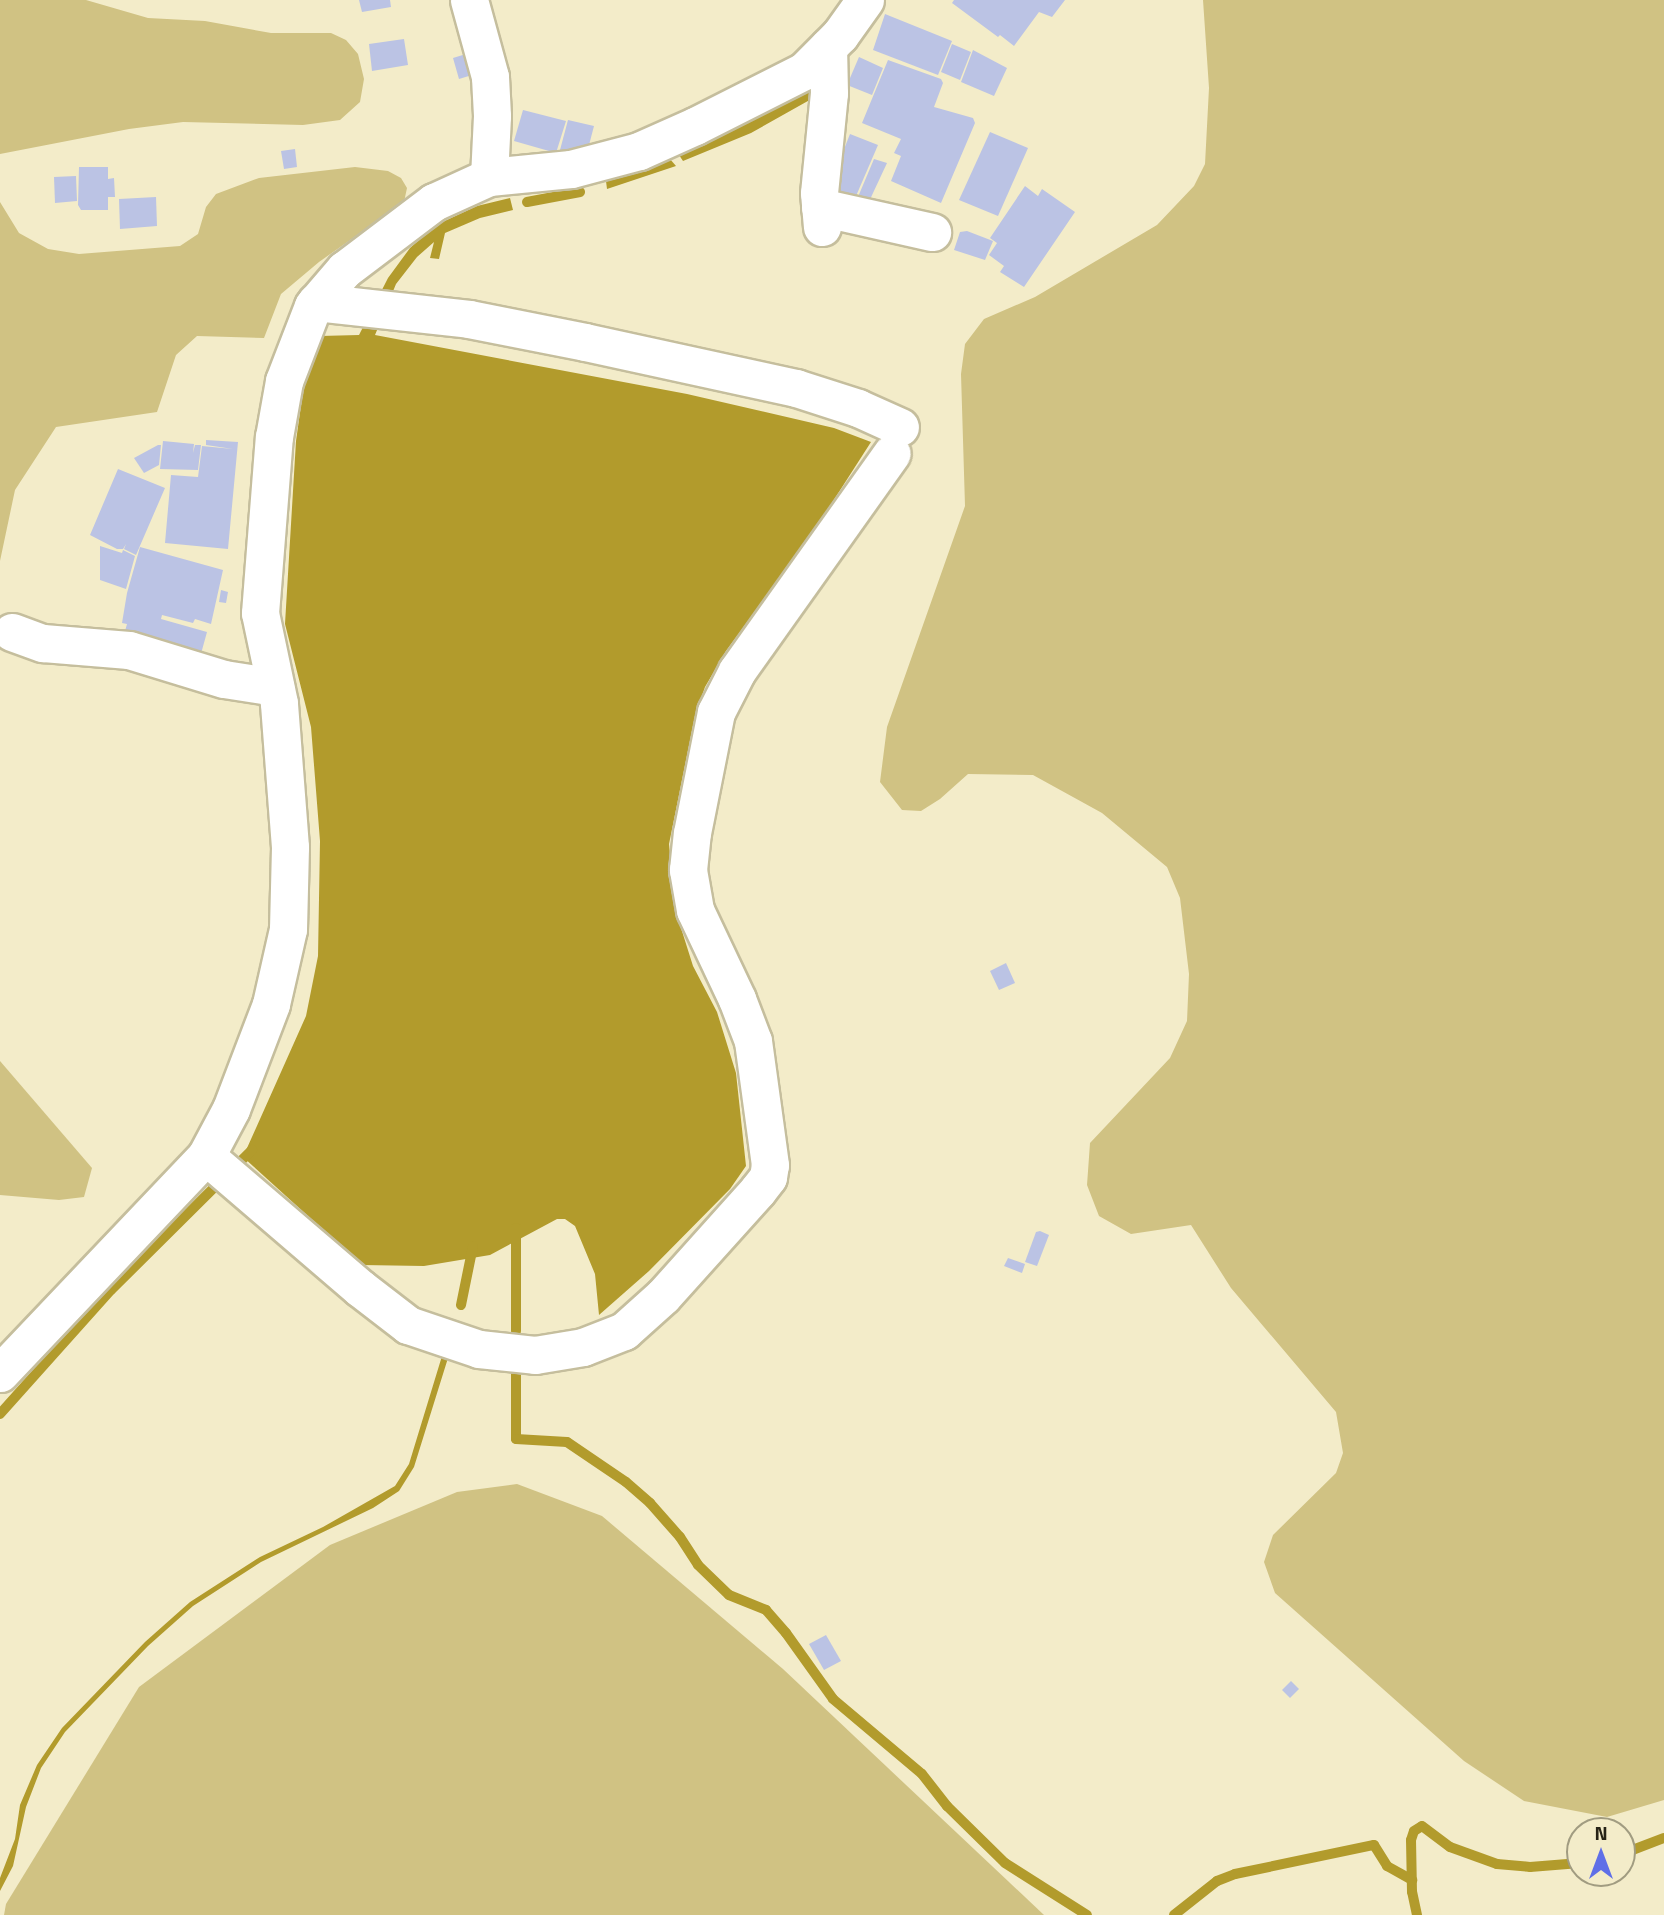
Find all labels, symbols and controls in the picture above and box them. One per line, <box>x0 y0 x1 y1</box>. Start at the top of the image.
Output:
north arrow <box>1566 1817 1636 1887</box>
text: N <box>1594 1818 1608 1847</box>

